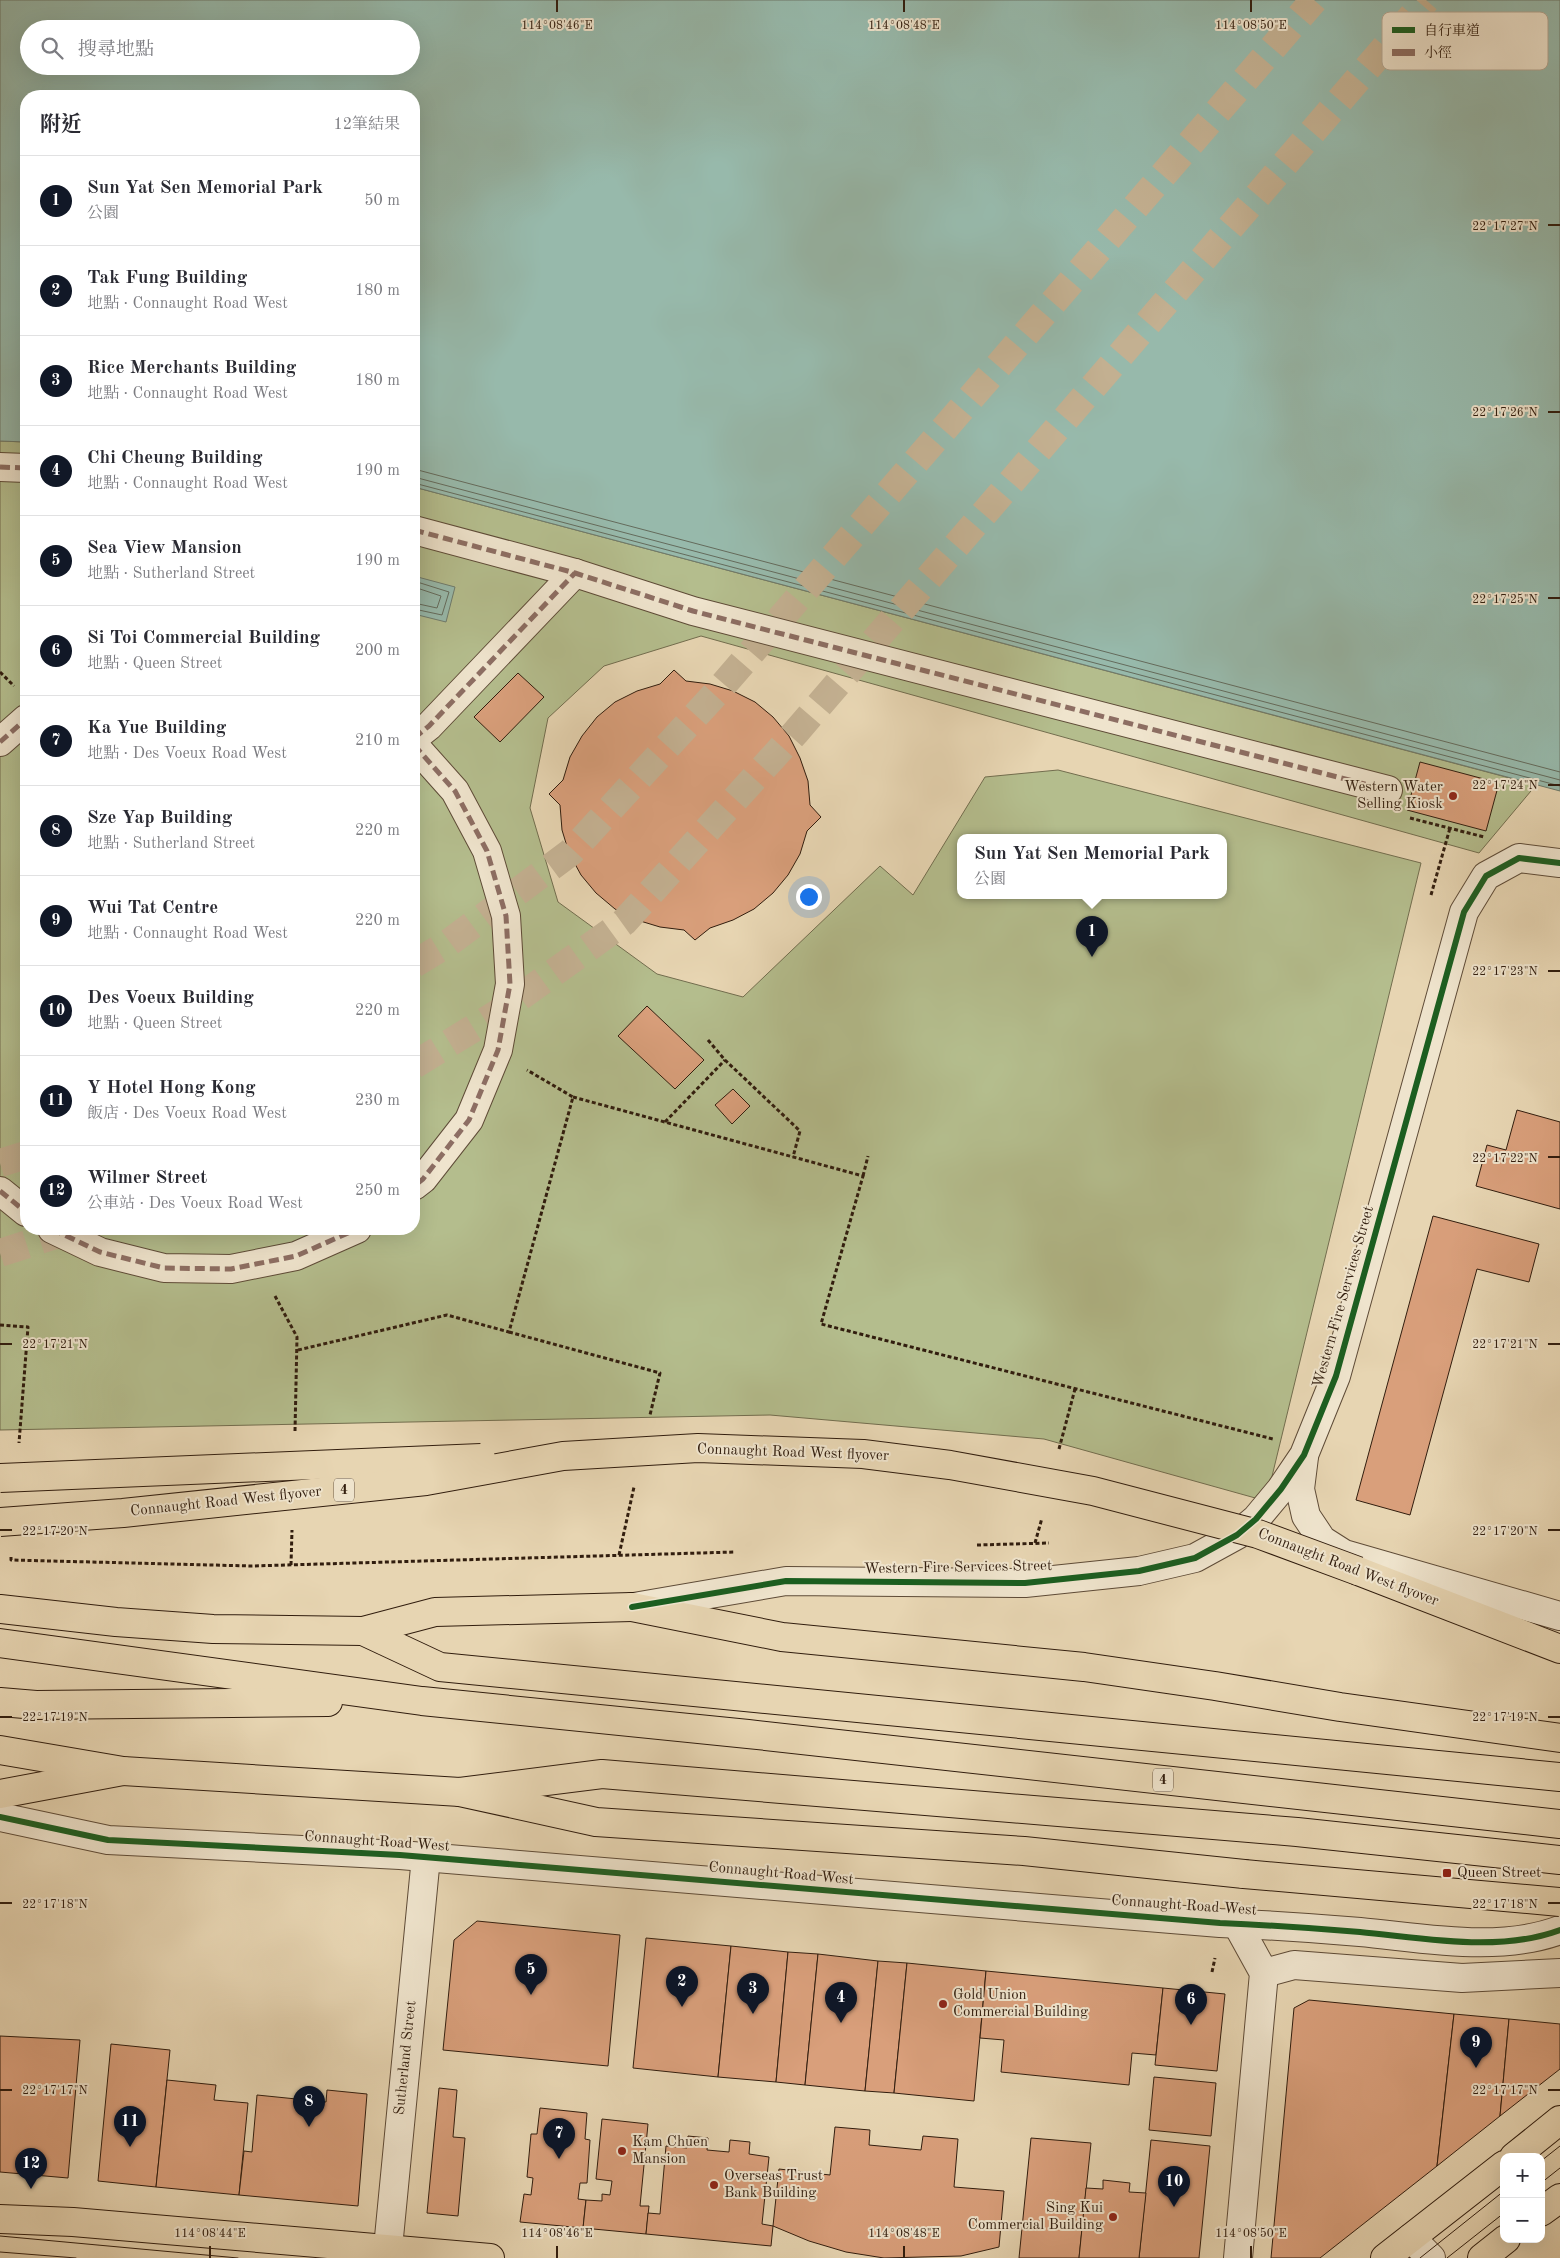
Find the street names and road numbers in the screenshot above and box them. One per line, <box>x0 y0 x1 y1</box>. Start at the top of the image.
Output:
street label: Western Fire Services Street <box>1311 1204 1377 1390</box>
street label: Connaught Road West flyover <box>697 1442 889 1464</box>
road number: 4 <box>334 1478 354 1502</box>
street label: Connaught Road West flyover <box>130 1484 322 1520</box>
street label: Connaught Road West flyover <box>1256 1527 1440 1609</box>
street label: Western Fire Services Street <box>864 1559 1052 1577</box>
road number: 4 <box>1153 1768 1173 1792</box>
street label: Connaught Road West <box>304 1829 450 1855</box>
street label: Connaught Road West <box>708 1860 854 1888</box>
street label: Connaught Road West <box>1111 1893 1257 1919</box>
street label: Sutherland Street <box>393 2000 419 2116</box>

